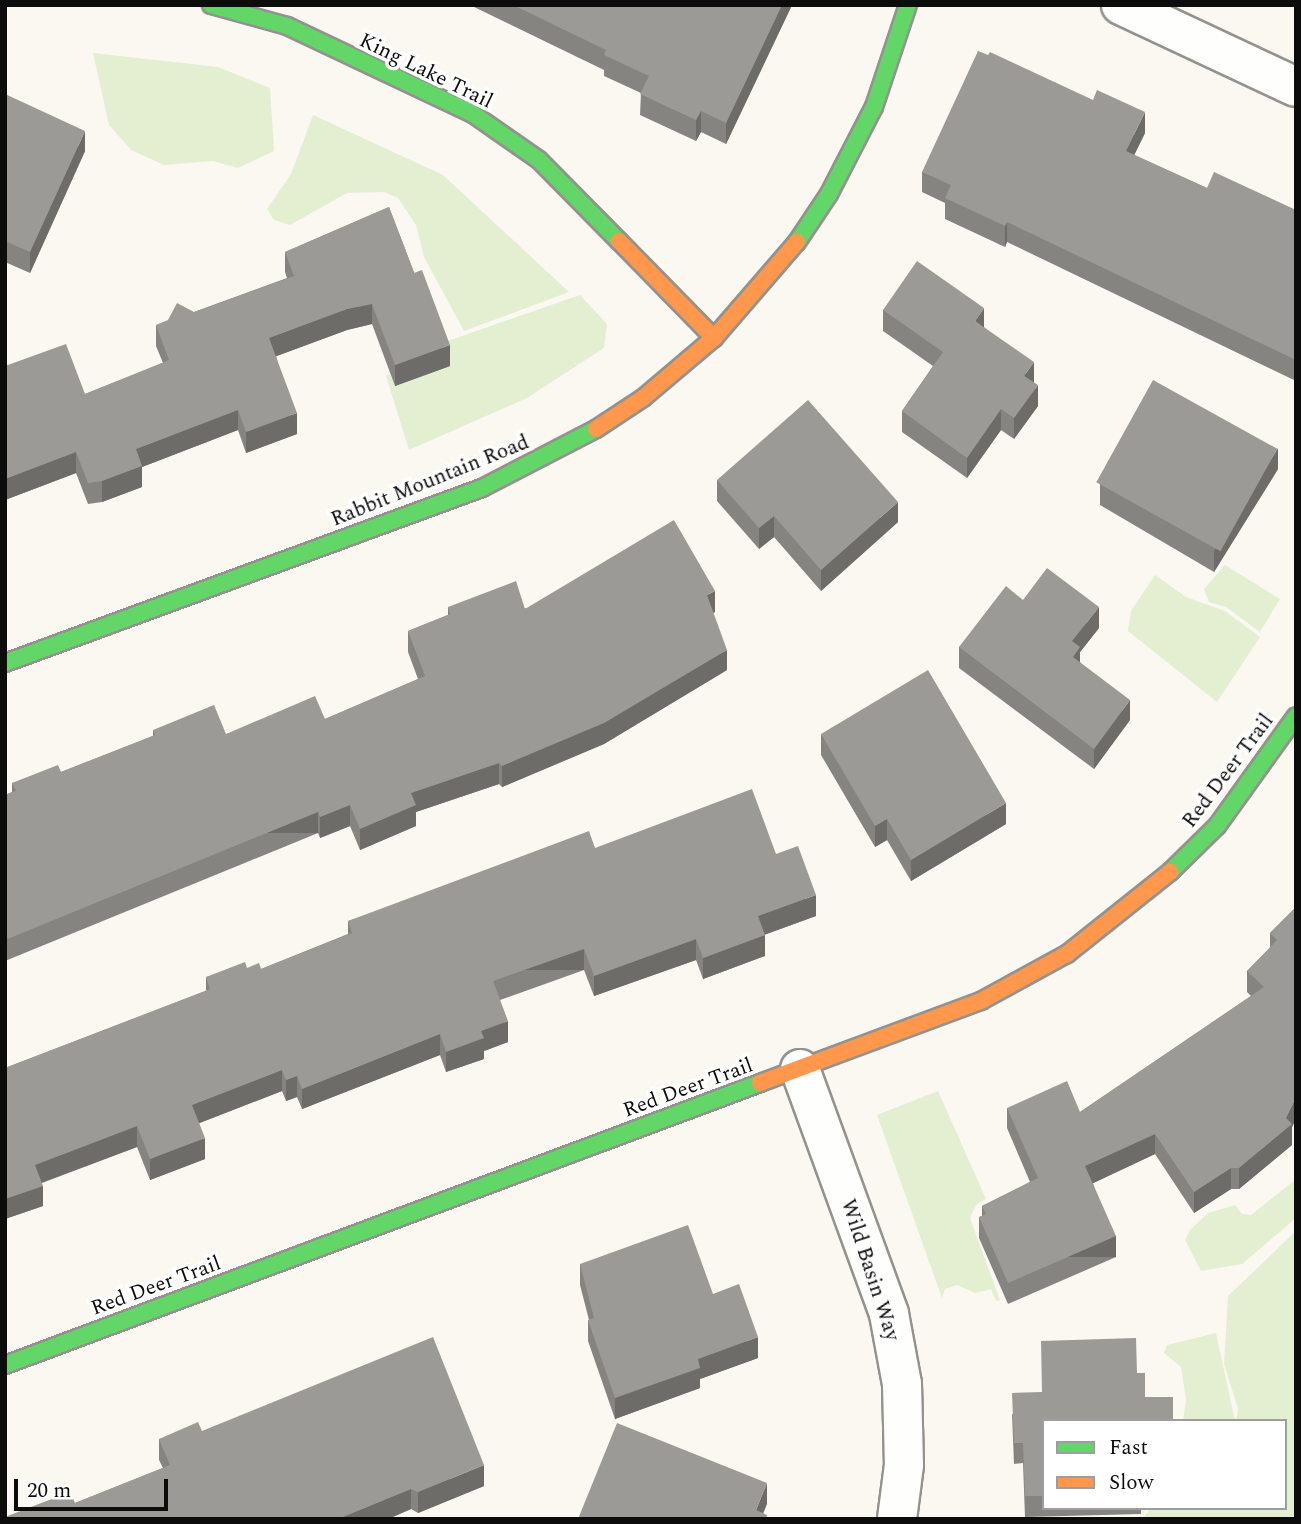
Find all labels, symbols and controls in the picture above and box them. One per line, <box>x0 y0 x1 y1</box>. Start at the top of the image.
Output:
street label: King Lake Trail <box>355 28 497 114</box>
street label: Rabbit Mountain Road <box>327 430 533 532</box>
street label: Red Deer Trail <box>1177 709 1279 833</box>
street label: Red Deer Trail <box>620 1053 756 1123</box>
street label: Wild Basin Way <box>835 1196 905 1344</box>
street label: Red Deer Trail <box>88 1251 224 1321</box>
legend <box>1042 1419 1287 1510</box>
text: Fast <box>1109 1432 1148 1464</box>
scale bar <box>18 1464 172 1508</box>
text: Slow <box>1109 1467 1153 1499</box>
text: 20 m <box>27 1475 71 1507</box>

